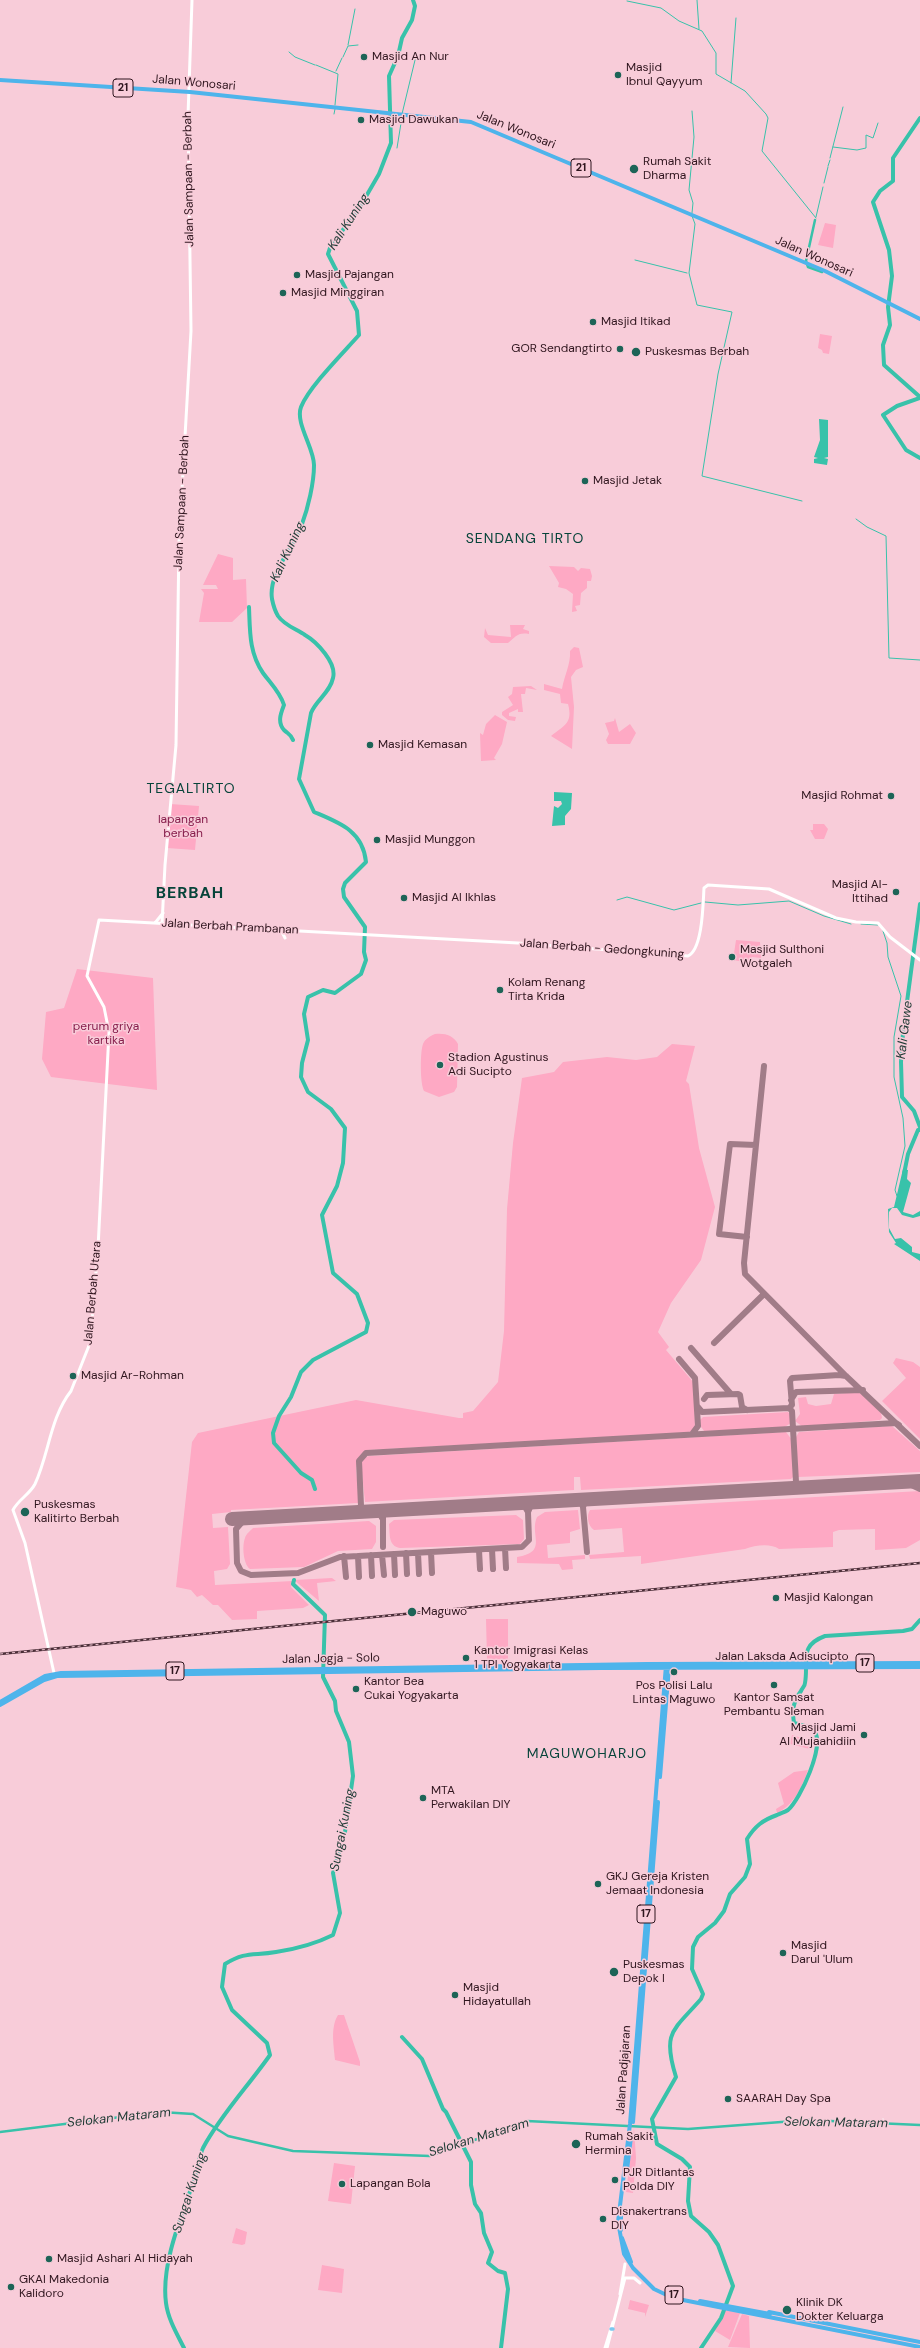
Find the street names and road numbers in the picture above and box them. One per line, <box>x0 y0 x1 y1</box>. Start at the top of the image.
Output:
street label: Jalan Wonosari <box>152 72 236 94</box>
road number: 21 <box>113 79 133 97</box>
street label: Jalan Wonosari <box>474 108 558 152</box>
street label: Jalan Sampaan - Berbah <box>181 111 197 247</box>
road number: 21 <box>571 159 591 177</box>
street label: Jalan Wonosari <box>773 233 855 281</box>
street label: Jalan Sampaan - Berbah <box>171 435 193 571</box>
street label: Jalan Berbah Prambanan <box>161 916 299 938</box>
street label: Jalan Berbah - Gedongkuning <box>519 936 685 962</box>
street label: Jalan Berbah Utara <box>81 1240 105 1346</box>
street label: Jalan Laksda Adisucipto <box>715 1650 849 1664</box>
street label: Jalan Jogja - Solo <box>282 1651 380 1667</box>
road number: 17 <box>856 1654 874 1672</box>
road number: 17 <box>166 1662 184 1680</box>
road number: 17 <box>637 1905 655 1923</box>
street label: Jalan Padjajaran <box>614 2025 634 2115</box>
road number: 17 <box>665 2286 683 2304</box>

